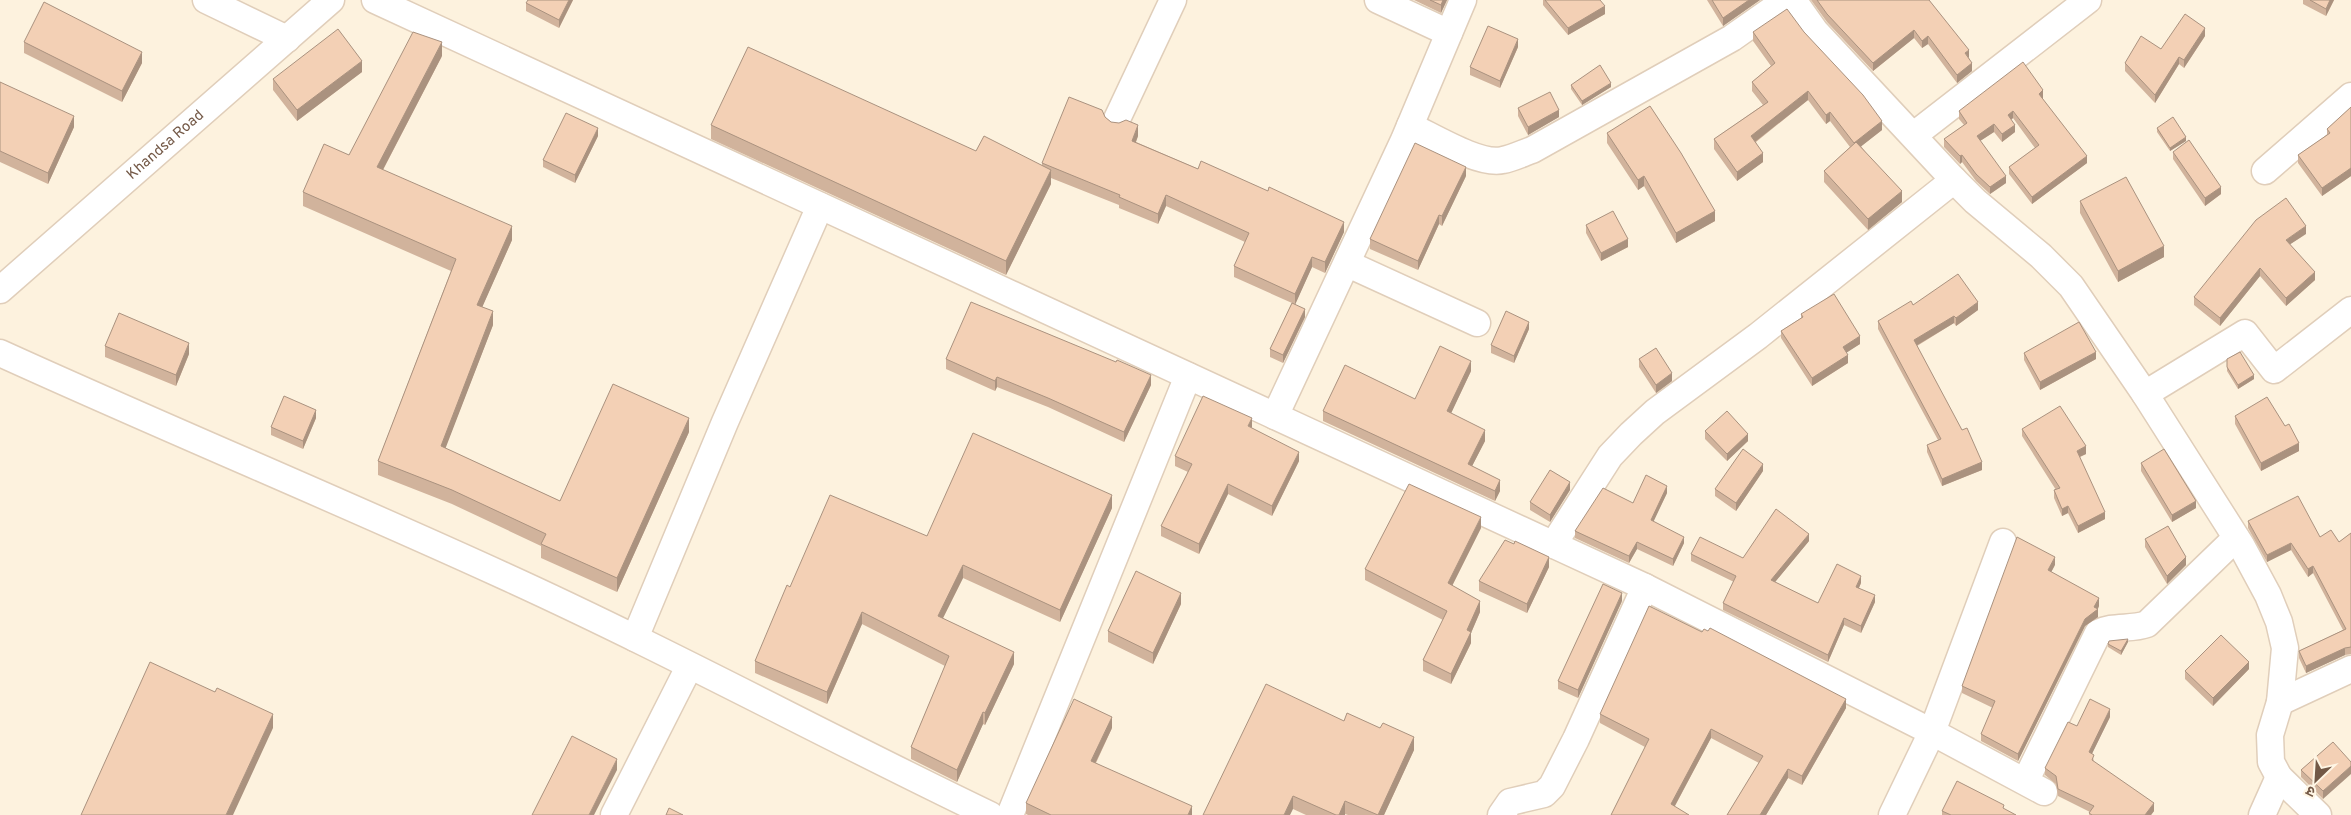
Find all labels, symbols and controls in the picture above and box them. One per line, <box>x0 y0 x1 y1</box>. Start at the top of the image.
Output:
street label: Khandsa Road <box>123 106 208 184</box>
north arrow <box>2291 755 2341 805</box>
text: उ <box>2303 781 2318 800</box>

